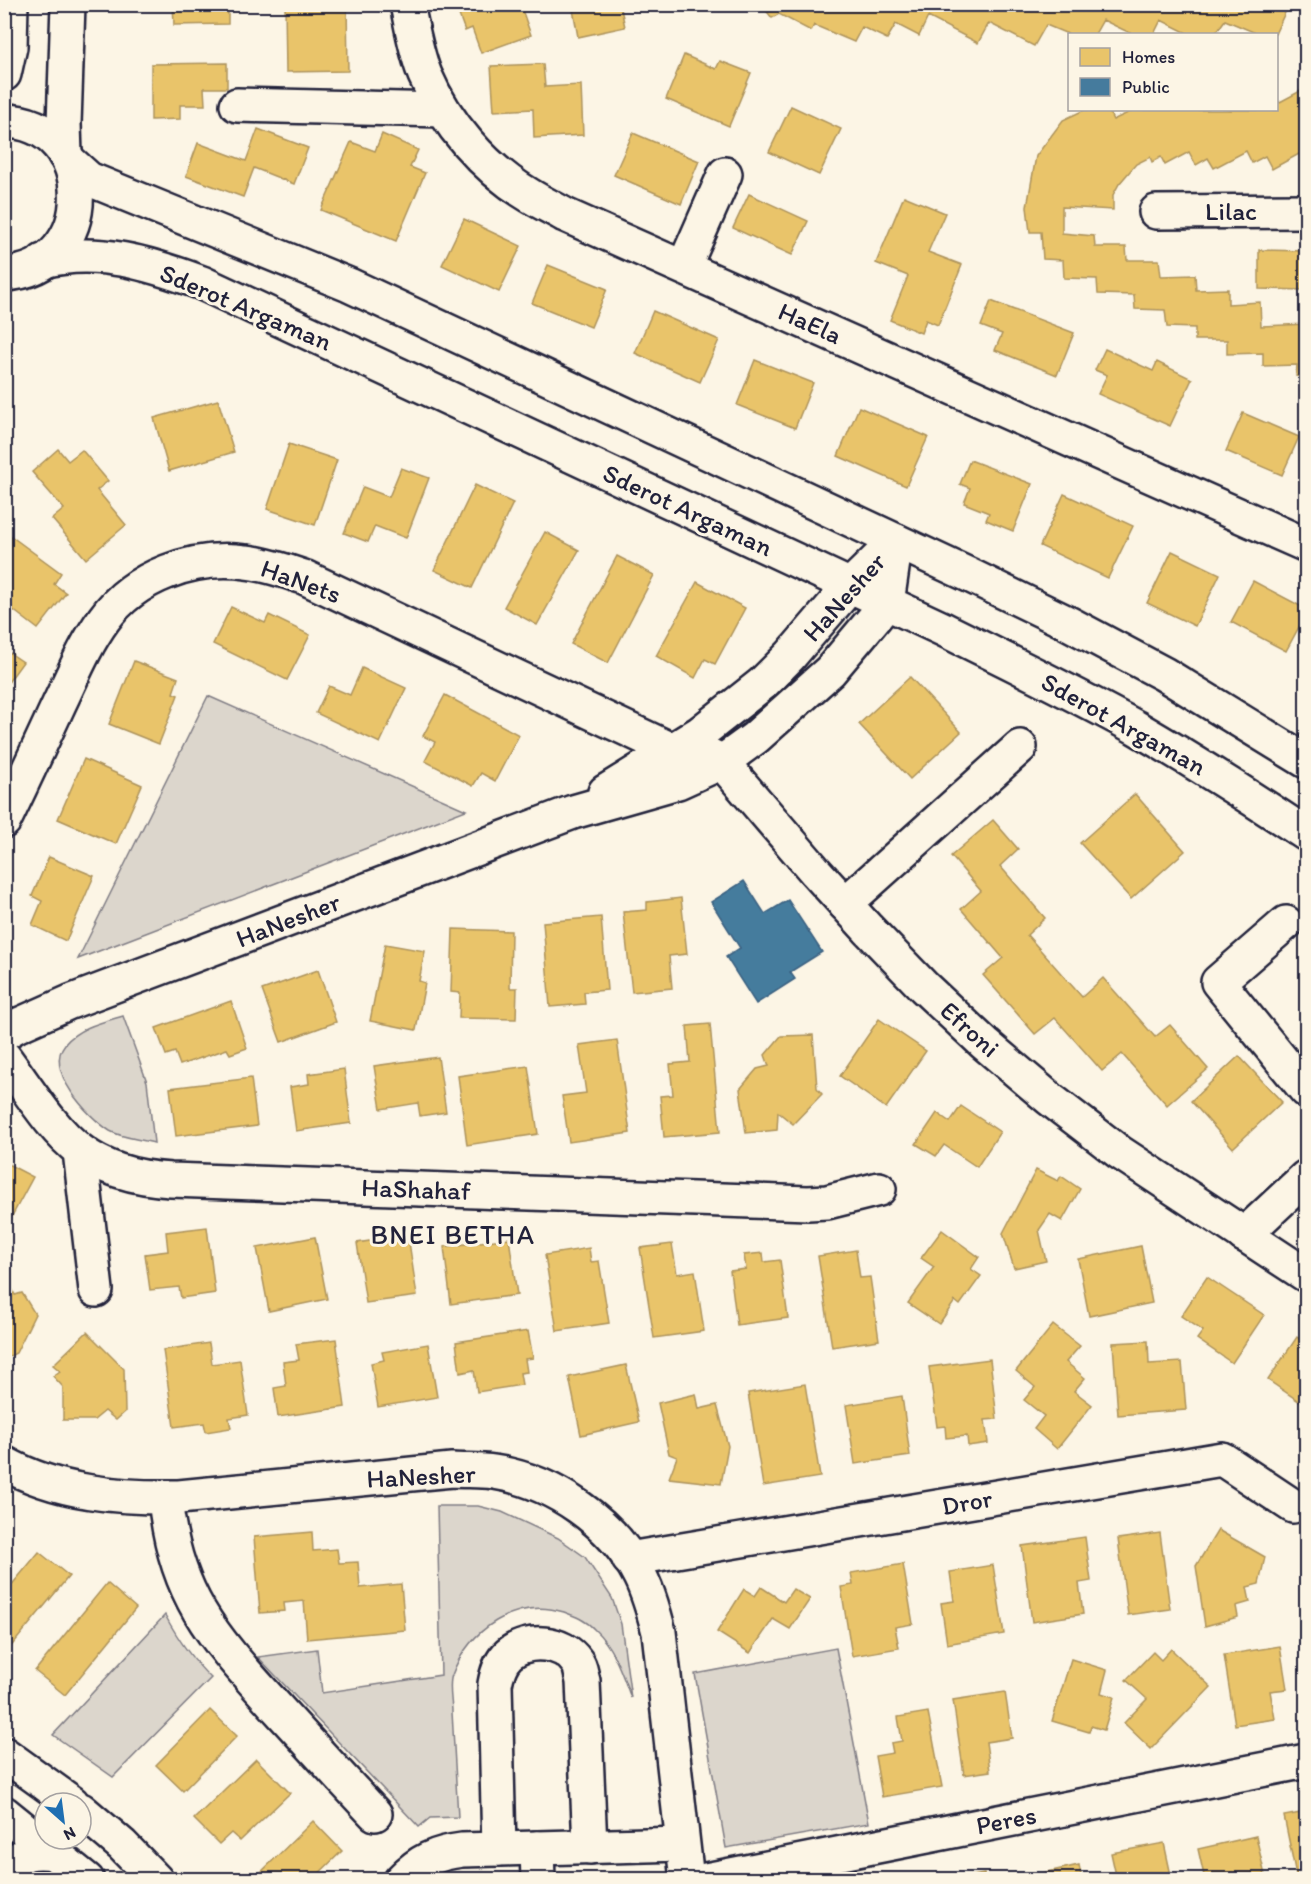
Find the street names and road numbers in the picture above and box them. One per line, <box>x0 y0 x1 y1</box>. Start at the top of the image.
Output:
street label: Lilac <box>1205 195 1257 227</box>
street label: Sderot Argaman <box>155 256 337 358</box>
street label: HaEla <box>773 295 847 351</box>
street label: Sderot Argaman <box>598 457 778 563</box>
street label: HaNesher <box>796 545 893 648</box>
street label: HaNets <box>257 552 345 610</box>
street label: Sderot Argaman <box>1036 665 1212 783</box>
street label: HaNesher <box>231 885 345 954</box>
street label: Efroni <box>934 994 1006 1064</box>
street label: HaShahaf <box>361 1171 471 1207</box>
street label: HaNesher <box>366 1457 477 1495</box>
street label: Dror <box>939 1482 995 1522</box>
street label: Peres <box>973 1799 1039 1841</box>

